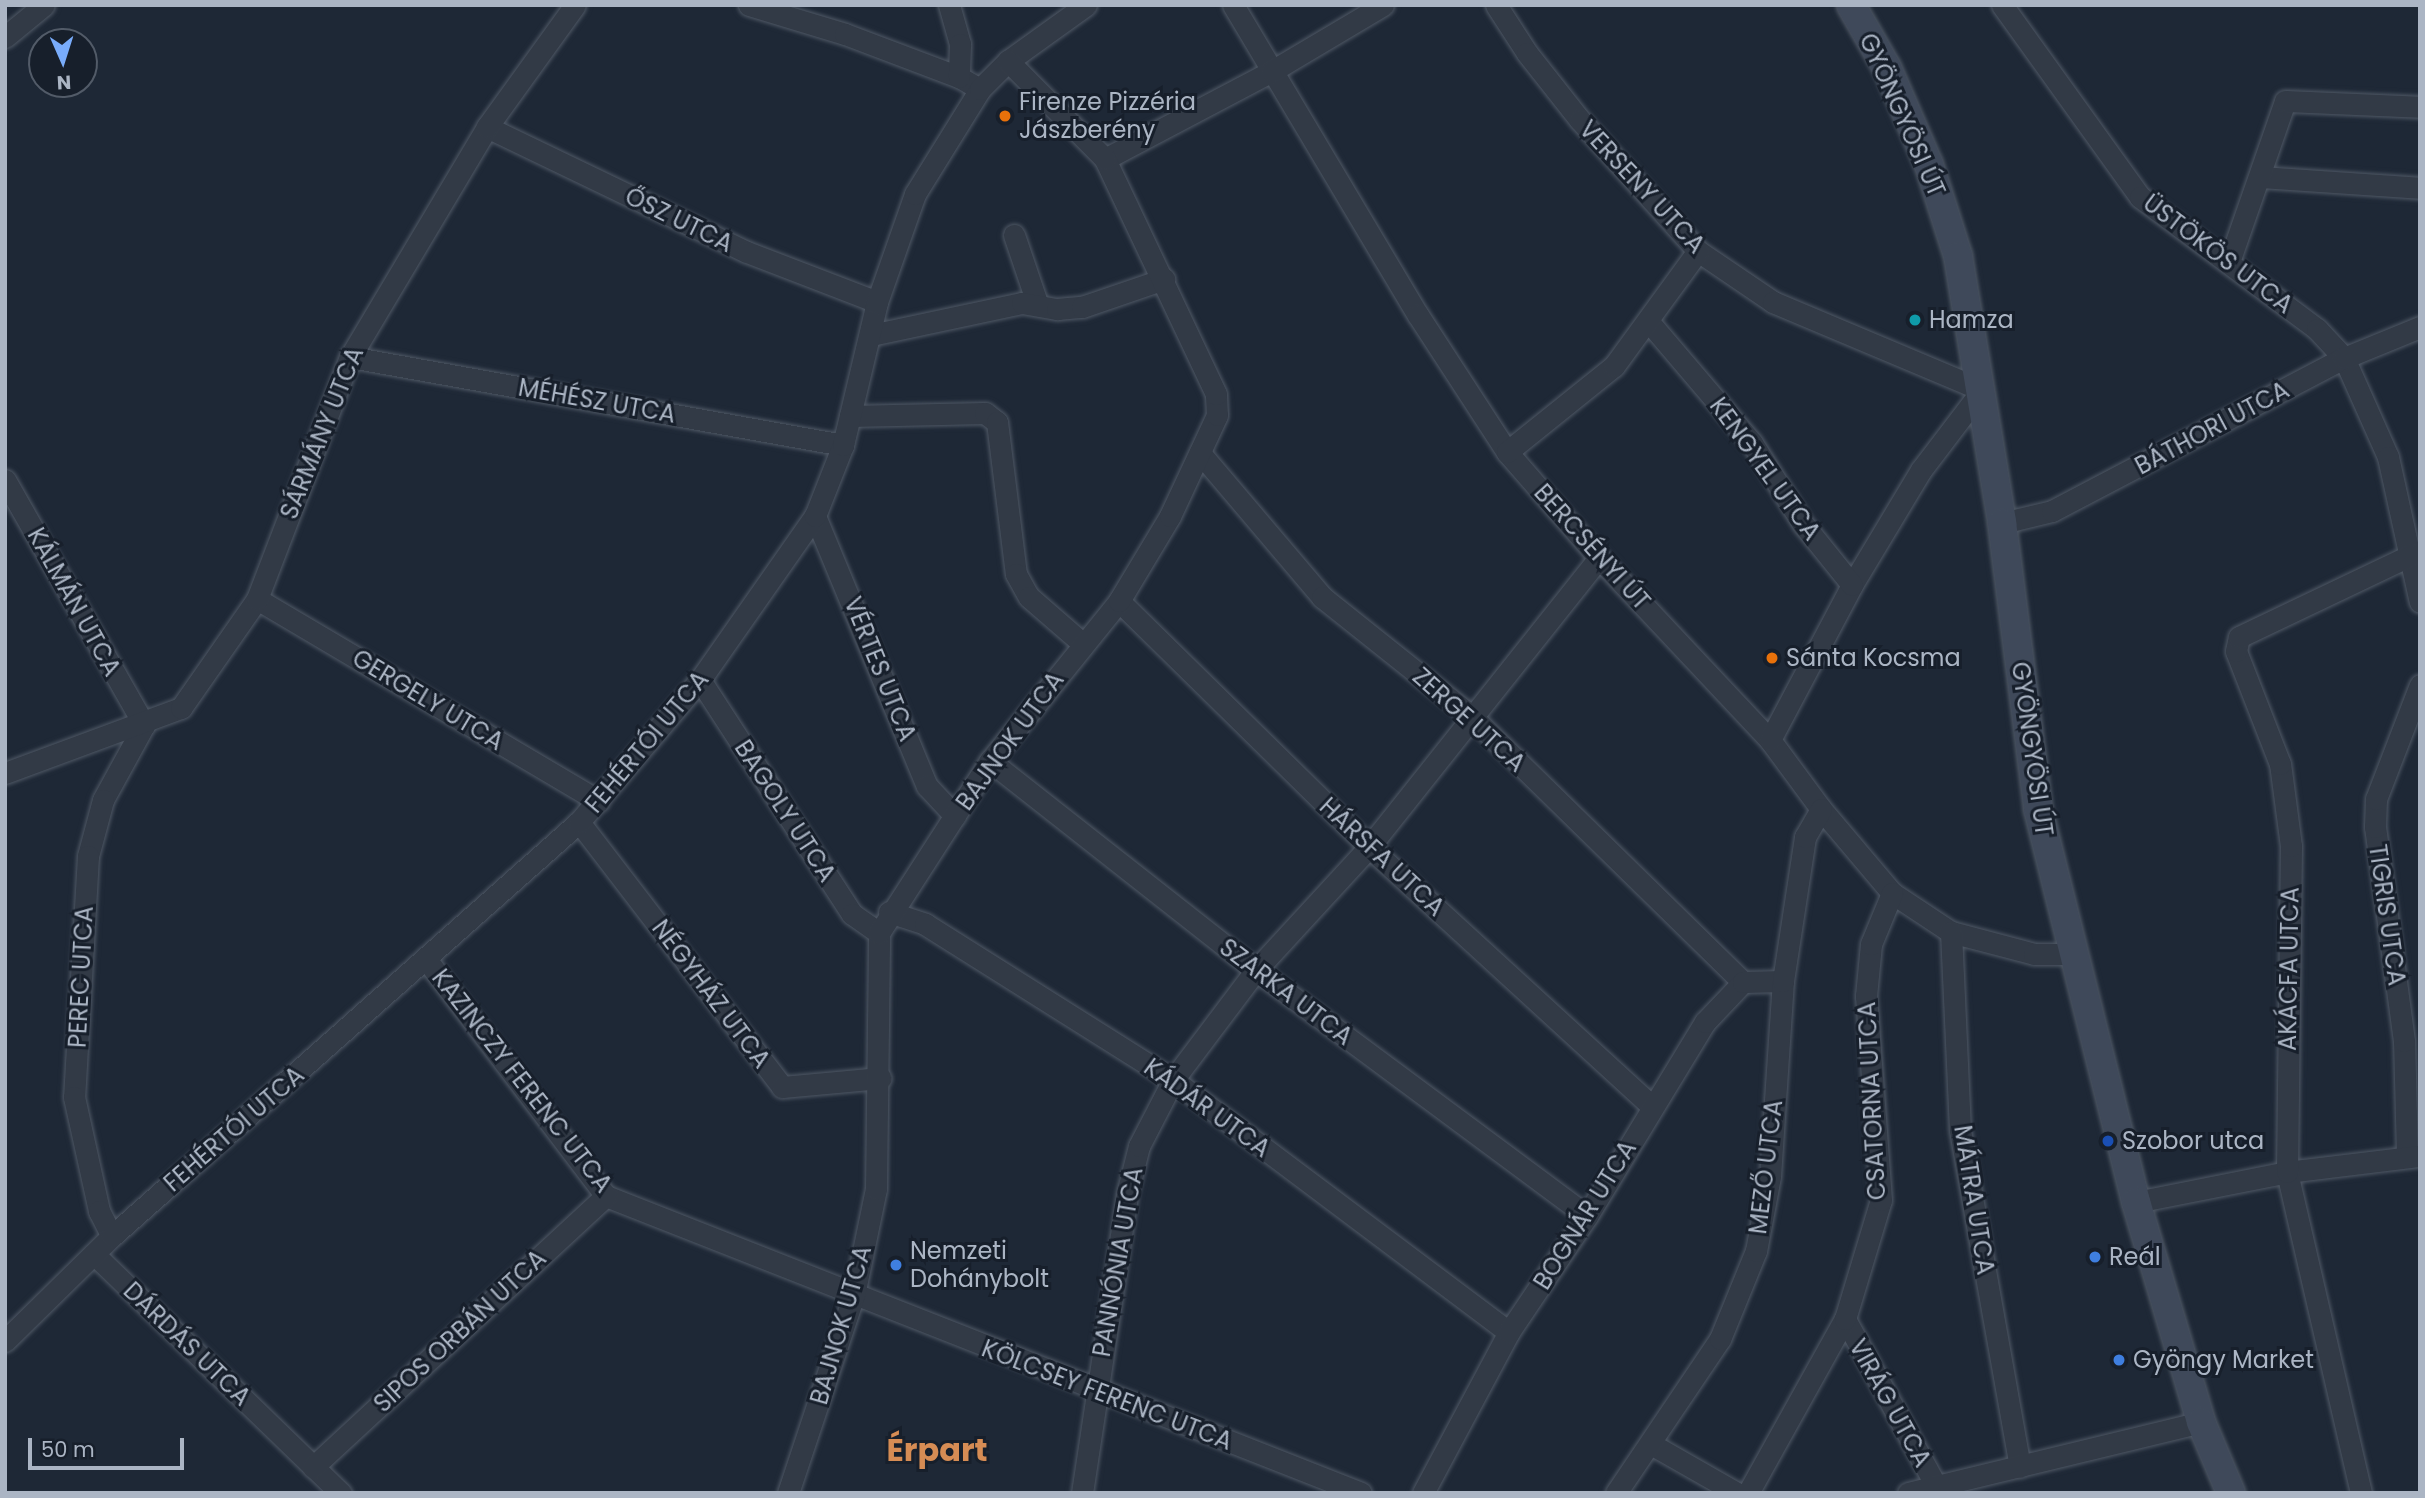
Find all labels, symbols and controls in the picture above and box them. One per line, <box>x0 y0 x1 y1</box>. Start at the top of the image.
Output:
north arrow <box>28 28 98 98</box>
street label: GYÖNGYÖSI ÚT <box>1853 29 1951 201</box>
text: N <box>56 69 72 96</box>
place label: Firenze Pizzéria Jászberény <box>1019 88 1196 144</box>
marker: Firenze Pizzéria Jászberény <box>997 108 1013 124</box>
street label: VERSENY UTCA <box>1573 115 1711 259</box>
street label: ŐSZ UTCA <box>620 182 738 258</box>
street label: ÜSTÖKÖS UTCA <box>2138 188 2298 320</box>
place label: Hamza <box>1929 306 2014 334</box>
marker: Hamza <box>1907 312 1923 328</box>
street label: SÁRMÁNY UTCA <box>274 343 370 523</box>
street label: MÉHÉSZ UTCA <box>516 373 678 429</box>
street label: BÁTHORI UTCA <box>2130 375 2294 481</box>
street label: KENGYEL UTCA <box>1704 392 1826 546</box>
street label: BERCSÉNYI ÚT <box>1528 478 1656 616</box>
street label: KÁLMÁN UTCA <box>21 523 127 681</box>
street label: VÉRTES UTCA <box>838 593 922 745</box>
street label: GERGELY UTCA <box>347 644 509 756</box>
place label: Sánta Kocsma <box>1786 644 1961 672</box>
marker: Sánta Kocsma <box>1764 650 1780 666</box>
street label: GYÖNGYÖSI ÚT <box>2006 660 2058 838</box>
street label: ZERGE UTCA <box>1407 662 1531 778</box>
street label: FEHÉRTÓI UTCA <box>579 665 715 819</box>
street label: BAJNOK UTCA <box>950 666 1070 816</box>
street label: BAGOLY UTCA <box>729 735 841 887</box>
street label: HÁRSFA UTCA <box>1314 792 1450 922</box>
street label: TIGRIS UTCA <box>2363 842 2411 988</box>
street label: AKÁCFA UTCA <box>2273 887 2305 1051</box>
street label: PEREC UTCA <box>63 905 99 1049</box>
street label: NÉGYHÁZ UTCA <box>646 914 776 1074</box>
street label: SZARKA UTCA <box>1214 933 1358 1051</box>
street label: KAZINCZY FERENC UTCA <box>426 964 618 1198</box>
street label: CSATORNA UTCA <box>1852 1001 1892 1201</box>
street label: KÁDÁR UTCA <box>1138 1053 1276 1163</box>
street label: FEHÉRTÓI UTCA <box>158 1060 310 1198</box>
street label: MEZŐ UTCA <box>1743 1098 1789 1236</box>
street label: MÁTRA UTCA <box>1948 1123 2000 1277</box>
place label: Szobor utca <box>2122 1127 2264 1155</box>
marker: Szobor utca <box>2100 1133 2116 1149</box>
street label: BOGNÁR UTCA <box>1528 1135 1642 1295</box>
street label: PANNÓNIA UTCA <box>1087 1165 1149 1359</box>
place label: Nemzeti Dohánybolt <box>910 1237 1049 1293</box>
street label: BAJNOK UTCA <box>805 1242 877 1408</box>
place label: Reál <box>2109 1243 2161 1271</box>
street label: SIPOS ORBÁN UTCA <box>368 1244 552 1418</box>
marker: Reál <box>2087 1249 2103 1265</box>
marker: Nemzeti Dohánybolt <box>888 1257 904 1273</box>
street label: DÁRDÁS UTCA <box>118 1276 256 1412</box>
street label: KÖLCSEY FERENC UTCA <box>978 1334 1236 1456</box>
street label: VIRÁG UTCA <box>1843 1334 1937 1472</box>
place label: Gyöngy Market <box>2133 1346 2314 1374</box>
marker: Gyöngy Market <box>2111 1352 2127 1368</box>
scale bar <box>32 1424 187 1468</box>
district label: Érpart <box>886 1431 988 1469</box>
text: 50 m <box>41 1435 95 1464</box>

